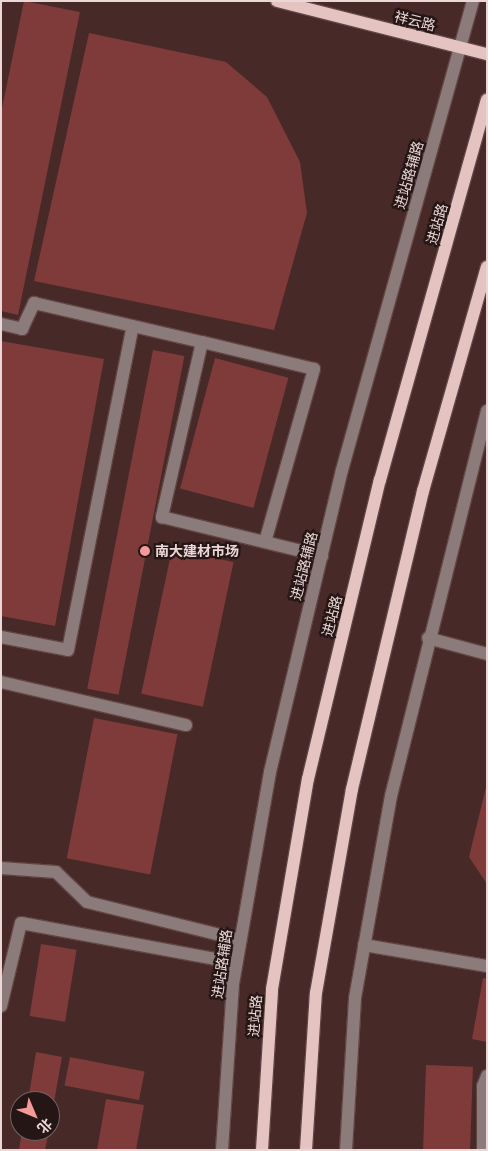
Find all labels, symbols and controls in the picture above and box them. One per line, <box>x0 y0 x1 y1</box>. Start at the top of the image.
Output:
street label: 祥云路 <box>393 8 437 34</box>
street label: 进站路辅路 <box>391 139 427 211</box>
street label: 进站路 <box>423 201 451 247</box>
street label: 进站路辅路 <box>287 530 321 602</box>
place label: 南大建材市场 <box>155 543 239 559</box>
marker: 南大建材市场 <box>139 545 151 557</box>
street label: 进站路 <box>319 594 345 638</box>
street label: 进站路辅路 <box>209 928 235 1000</box>
street label: 进站路 <box>245 994 265 1038</box>
north arrow <box>10 1091 60 1141</box>
text: 北 <box>34 1115 57 1138</box>

